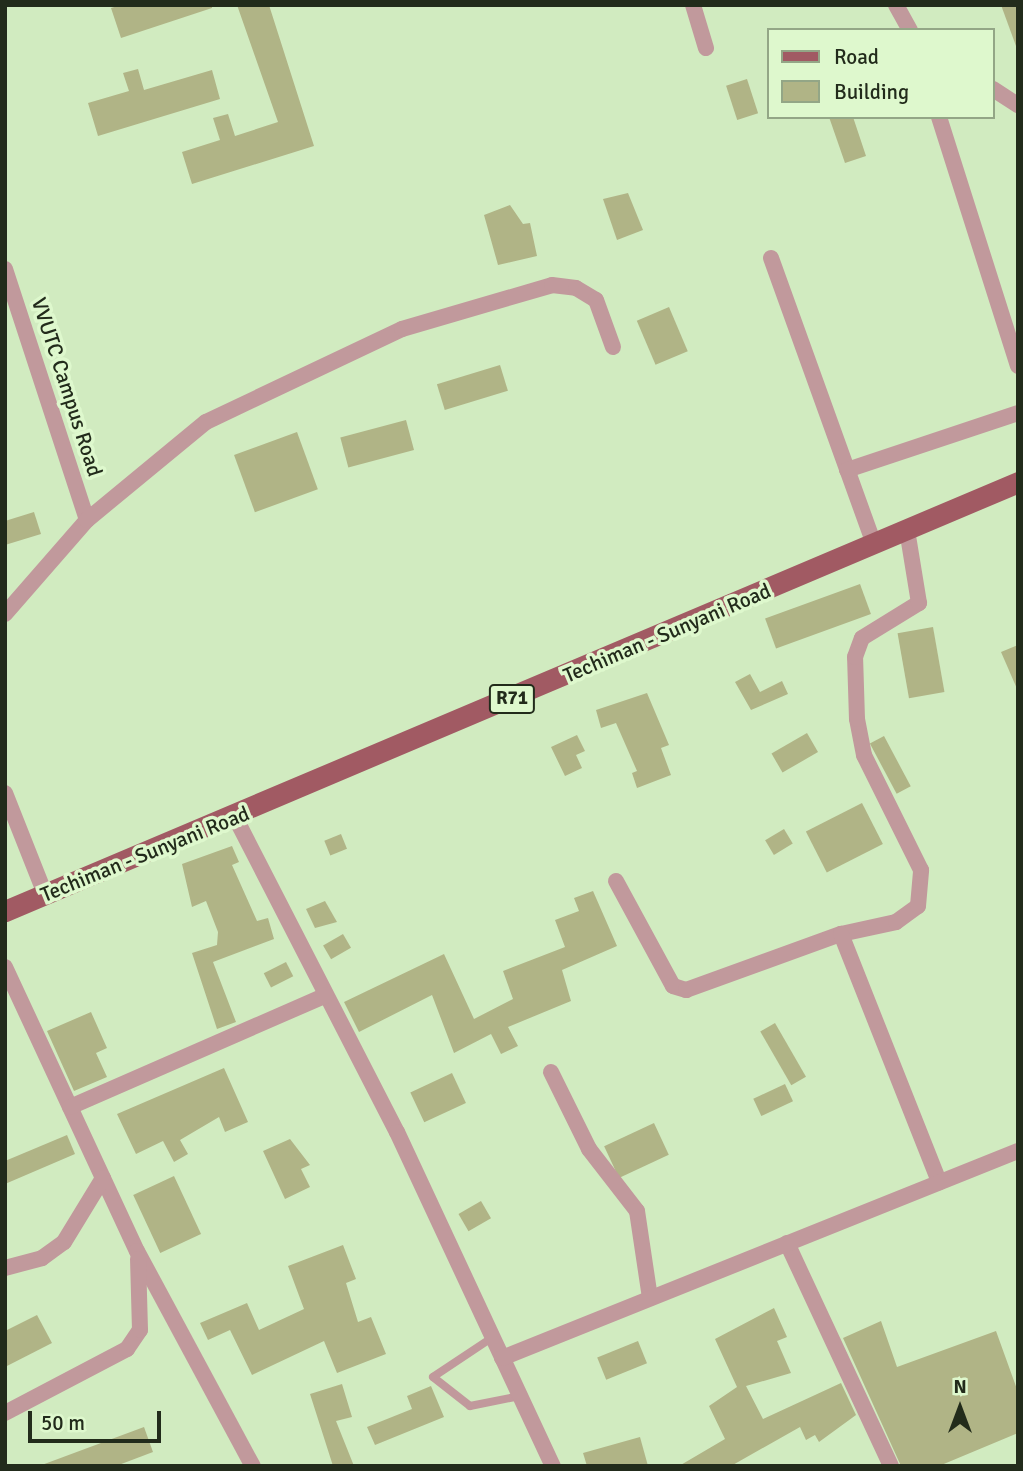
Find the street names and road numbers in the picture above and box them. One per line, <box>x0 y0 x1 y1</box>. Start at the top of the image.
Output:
street label: VVUTC Campus Road <box>26 294 108 480</box>
street label: Techiman - Sunyani Road <box>560 578 774 688</box>
road number: R71 <box>488 684 536 714</box>
street label: Techiman - Sunyani Road <box>37 801 253 907</box>

